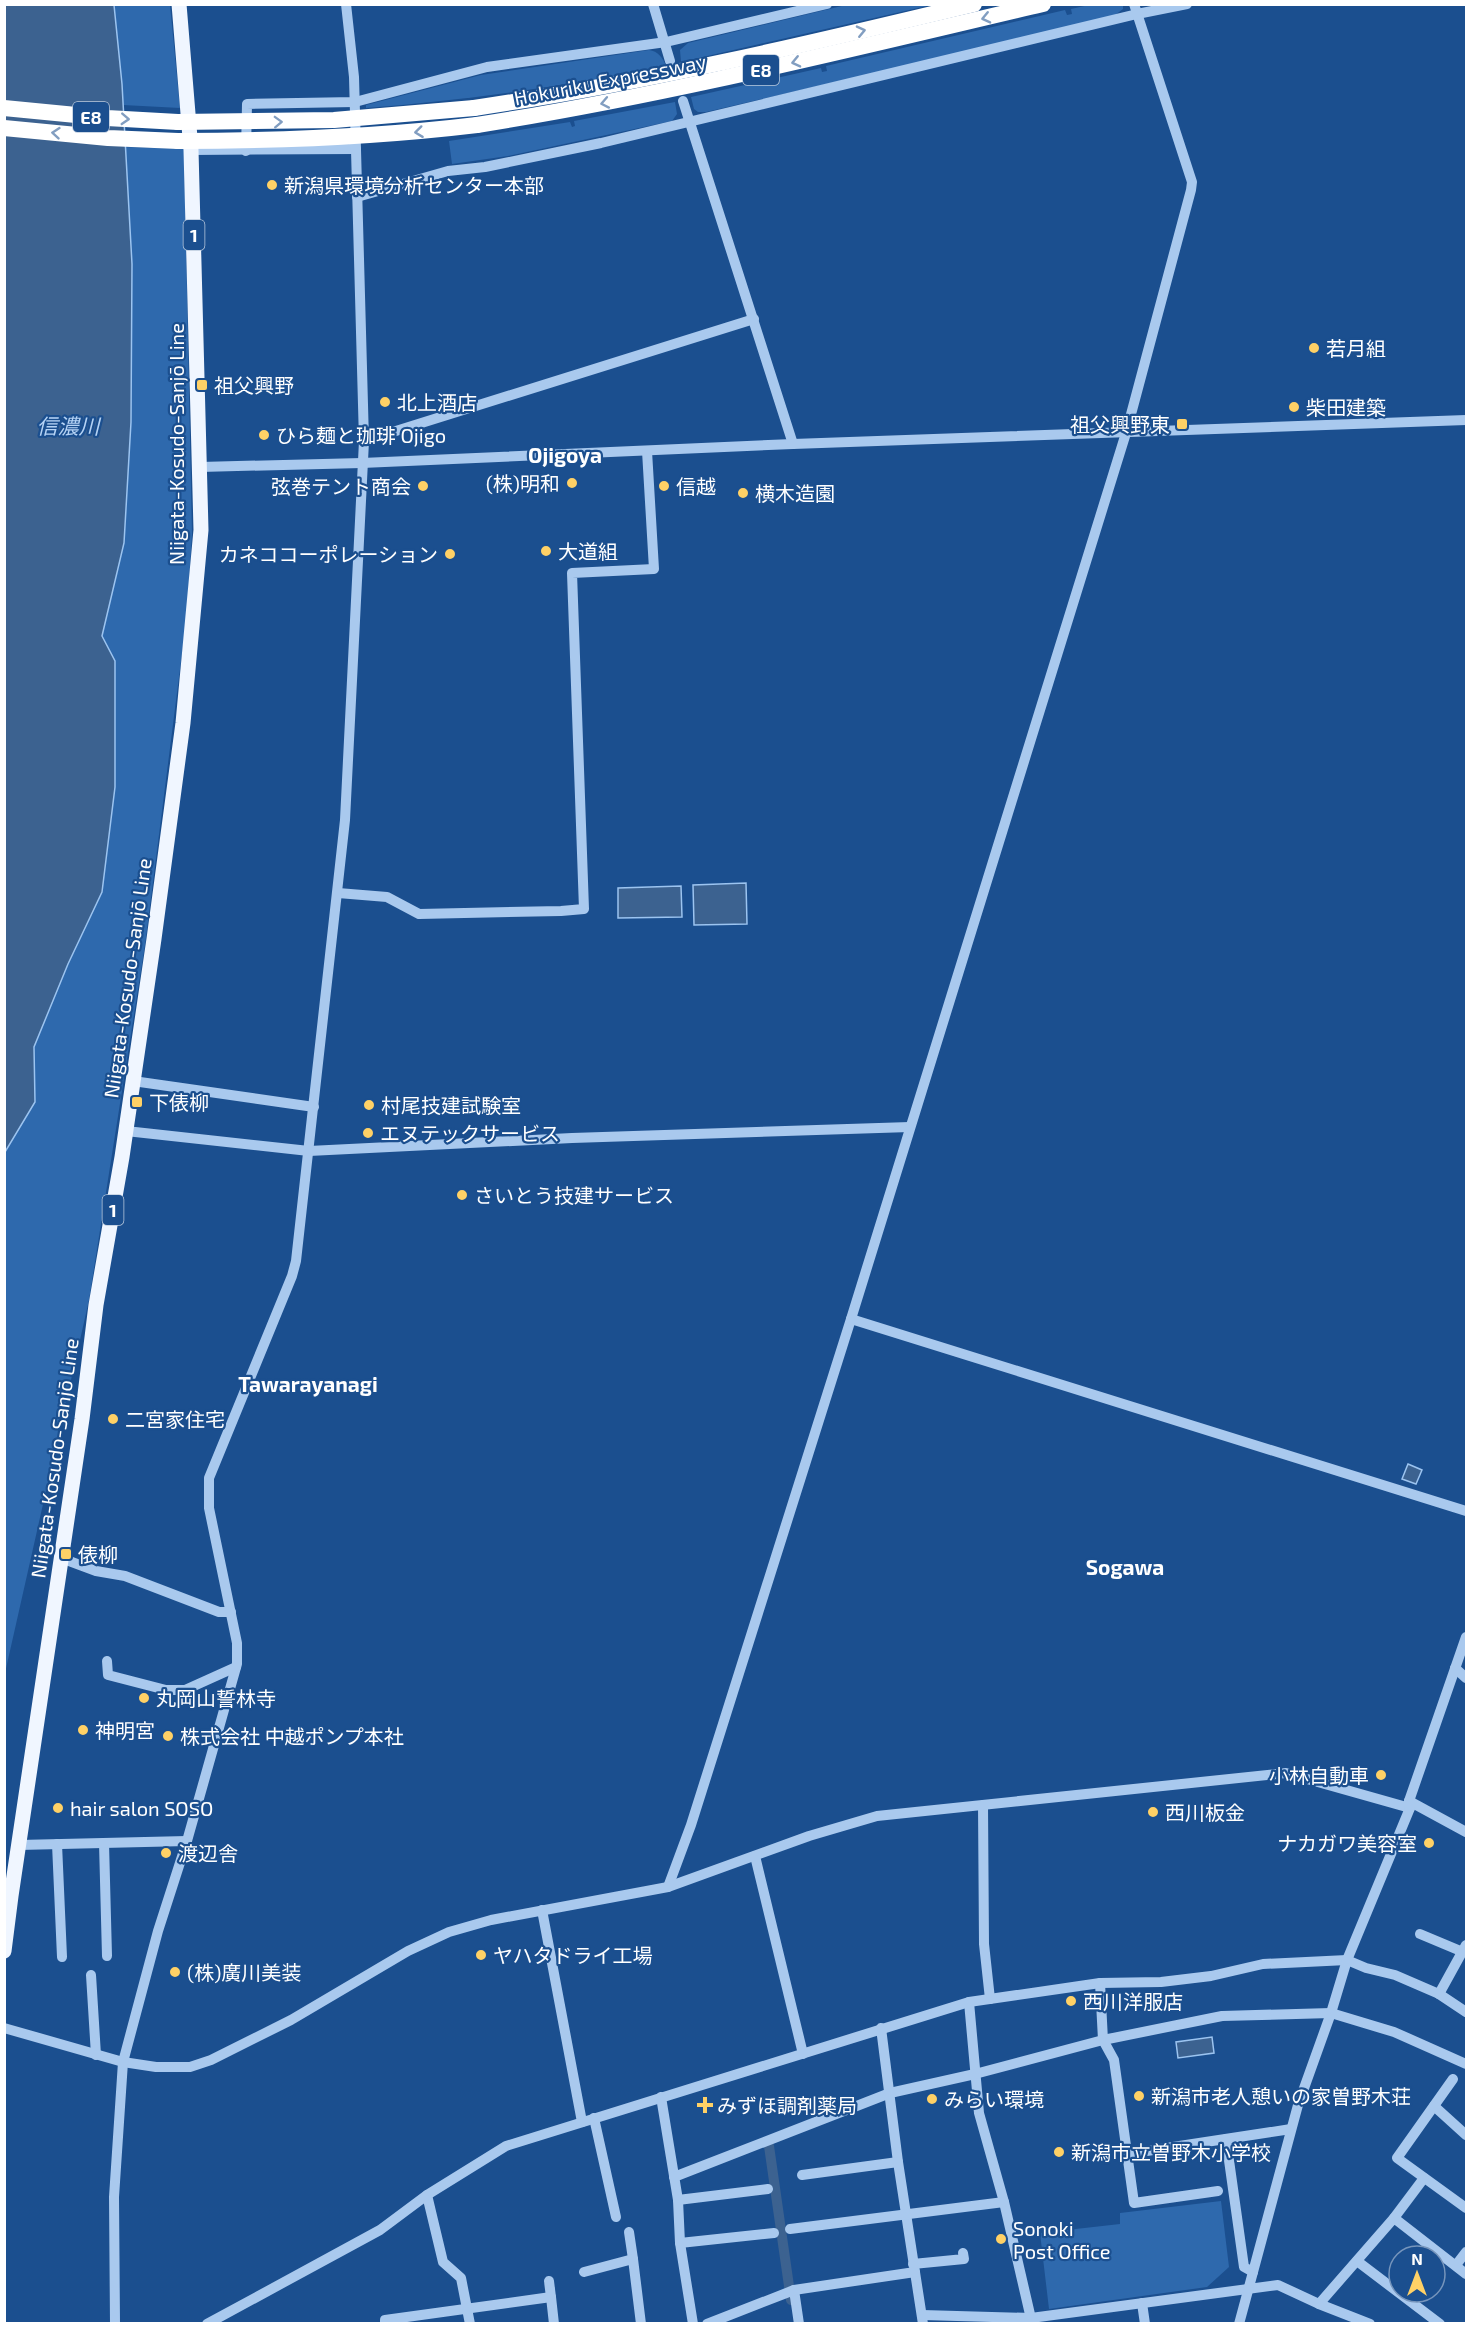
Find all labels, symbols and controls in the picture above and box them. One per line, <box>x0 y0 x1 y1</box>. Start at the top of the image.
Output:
one-way arrow <box>981 10 991 23</box>
one-way arrow <box>856 26 866 39</box>
street label: Hokuriku Expressway <box>512 48 709 109</box>
road number: E8 <box>743 55 779 85</box>
one-way arrow <box>791 55 801 68</box>
one-way arrow <box>601 96 611 109</box>
road number: E8 <box>73 102 109 132</box>
one-way arrow <box>121 112 130 125</box>
one-way arrow <box>274 115 283 128</box>
one-way arrow <box>414 125 424 138</box>
one-way arrow <box>52 127 61 140</box>
place label: 新潟県環境分析センター本部 <box>284 173 544 197</box>
marker: 新潟県環境分析センター本部 <box>265 178 279 192</box>
road number: 1 <box>184 220 204 250</box>
street label: Niigata-Kosudo-Sanjō Line <box>164 323 188 565</box>
place label: 若月組 <box>1326 336 1386 360</box>
marker: 若月組 <box>1307 341 1321 355</box>
place label: 祖父興野 <box>214 373 294 397</box>
marker: 祖父興野 <box>195 378 209 392</box>
place label: 北上酒店 <box>397 390 477 414</box>
marker: 北上酒店 <box>378 395 392 409</box>
place label: 柴田建築 <box>1306 395 1386 419</box>
marker: 柴田建築 <box>1287 400 1301 414</box>
place label: 祖父興野東 <box>1070 412 1170 436</box>
water label: 信濃川 <box>37 413 101 438</box>
marker: 祖父興野東 <box>1175 417 1189 431</box>
place label: ひら麺と珈琲 Ojigo <box>276 423 446 447</box>
marker: ひら麺と珈琲 Ojigo <box>257 428 271 442</box>
district label: Ojigoya <box>528 442 602 468</box>
place label: (株)明和 <box>486 471 560 495</box>
place label: 弦巻テント商会 <box>271 474 411 498</box>
place label: 信越 <box>676 474 716 498</box>
marker: (株)明和 <box>565 476 579 490</box>
marker: 弦巻テント商会 <box>416 479 430 493</box>
marker: 信越 <box>657 479 671 493</box>
place label: 横木造園 <box>755 481 835 505</box>
marker: 横木造園 <box>736 486 750 500</box>
place label: 大道組 <box>558 539 618 563</box>
place label: カネココーポレーション <box>219 542 438 566</box>
marker: 大道組 <box>539 544 553 558</box>
marker: カネココーポレーション <box>443 547 457 561</box>
street label: Niigata-Kosudo-Sanjō Line <box>98 857 156 1099</box>
place label: 下俵柳 <box>149 1090 209 1114</box>
place label: 村尾技建試験室 <box>381 1093 521 1117</box>
marker: 下俵柳 <box>130 1095 144 1109</box>
marker: 村尾技建試験室 <box>362 1098 376 1112</box>
place label: エヌテックサービス <box>380 1121 560 1145</box>
marker: エヌテックサービス <box>361 1126 375 1140</box>
place label: さいとう技建サービス <box>474 1183 674 1207</box>
marker: さいとう技建サービス <box>455 1188 469 1202</box>
road number: 1 <box>102 1195 124 1225</box>
street label: Niigata-Kosudo-Sanjō Line <box>25 1337 83 1579</box>
district label: Tawarayanagi <box>238 1371 378 1397</box>
place label: 二宮家住宅 <box>125 1407 225 1431</box>
marker: 二宮家住宅 <box>106 1412 120 1426</box>
place label: 俵柳 <box>78 1542 118 1566</box>
marker: 俵柳 <box>59 1547 73 1561</box>
district label: Sogawa <box>1086 1554 1164 1579</box>
place label: 丸岡山誓林寺 <box>156 1686 276 1710</box>
marker: 丸岡山誓林寺 <box>137 1691 151 1705</box>
place label: 神明宮 <box>95 1718 155 1742</box>
marker: 神明宮 <box>76 1723 90 1737</box>
place label: 株式会社 中越ポンプ本社 <box>180 1724 404 1748</box>
marker: 株式会社 中越ポンプ本社 <box>161 1729 175 1743</box>
place label: 小林自動車 <box>1269 1763 1369 1787</box>
marker: 小林自動車 <box>1374 1768 1388 1782</box>
place label: hair salon SOSO <box>70 1796 213 1820</box>
place label: 西川板金 <box>1165 1800 1245 1824</box>
marker: hair salon SOSO <box>51 1801 65 1815</box>
marker: 西川板金 <box>1146 1805 1160 1819</box>
place label: ナカガワ美容室 <box>1277 1831 1417 1855</box>
marker: ナカガワ美容室 <box>1422 1836 1436 1850</box>
place label: 渡辺舎 <box>178 1841 238 1865</box>
marker: 渡辺舎 <box>159 1846 173 1860</box>
place label: ヤハタドライ工場 <box>493 1943 653 1967</box>
marker: ヤハタドライ工場 <box>474 1948 488 1962</box>
place label: (株)廣川美装 <box>187 1960 301 1984</box>
marker: (株)廣川美装 <box>168 1965 182 1979</box>
place label: 西川洋服店 <box>1083 1989 1183 2013</box>
marker: 西川洋服店 <box>1064 1994 1078 2008</box>
place label: 新潟市老人憩いの家曽野木荘 <box>1151 2084 1411 2108</box>
place label: みらい環境 <box>944 2087 1044 2111</box>
marker: 新潟市老人憩いの家曽野木荘 <box>1132 2089 1146 2103</box>
marker: みらい環境 <box>925 2092 939 2106</box>
place label: みずほ調剤薬局 <box>717 2093 857 2117</box>
marker: みずほ調剤薬局 <box>698 2098 712 2112</box>
place label: 新潟市立曽野木小学校 <box>1071 2140 1271 2164</box>
marker: 新潟市立曽野木小学校 <box>1052 2145 1066 2159</box>
place label: Sonoki Post Office <box>1013 2216 1111 2263</box>
marker: Sonoki Post Office <box>994 2232 1008 2246</box>
north arrow <box>1387 2244 1447 2304</box>
text: N <box>1411 2249 1423 2268</box>

